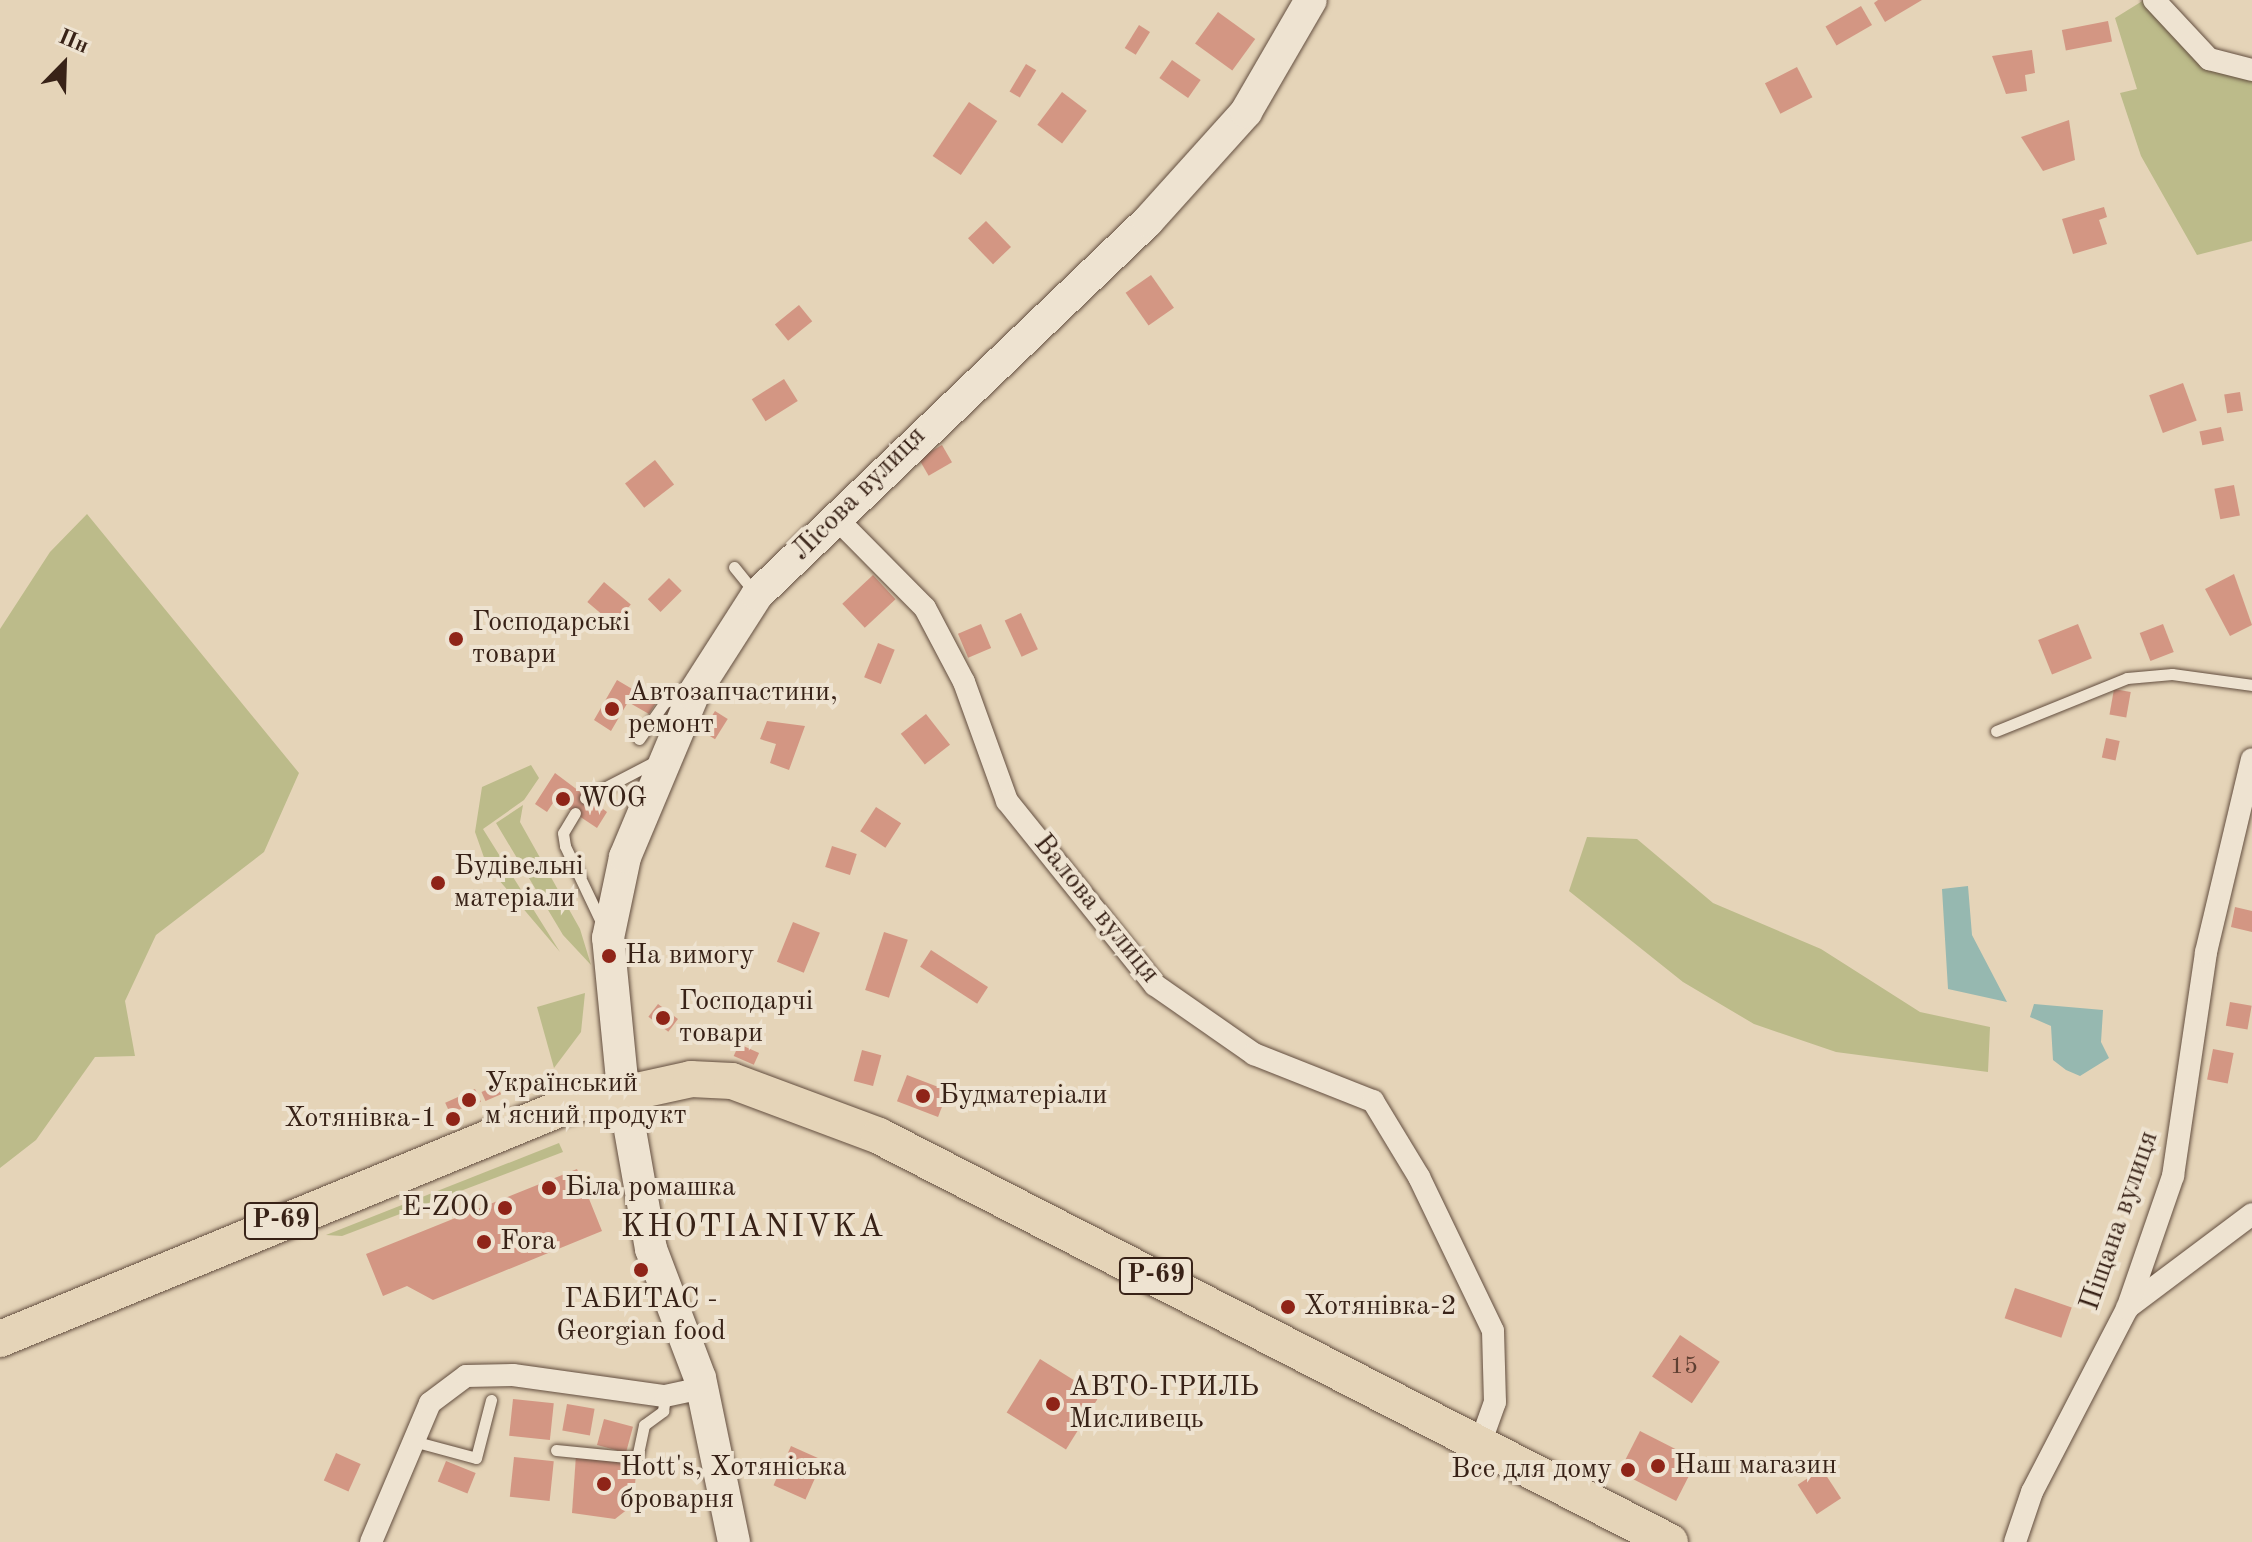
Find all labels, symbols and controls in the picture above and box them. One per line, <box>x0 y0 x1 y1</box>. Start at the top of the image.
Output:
north arrow <box>24 24 104 104</box>
text: Пн <box>55 26 92 58</box>
street label: Лісова вулиця <box>785 420 933 568</box>
place label: Господарські товари <box>472 606 630 672</box>
marker: Господарські товари <box>447 630 465 648</box>
place label: Автозапчастини, ремонт <box>628 676 838 742</box>
marker: Автозапчастини, ремонт <box>603 700 621 718</box>
place label: WOG <box>579 782 647 816</box>
marker: WOG <box>554 790 572 808</box>
street label: Валова вулиця <box>1026 828 1166 990</box>
place label: Будівельні матеріали <box>454 850 584 916</box>
marker: Будівельні матеріали <box>429 874 447 892</box>
place label: На вимогу <box>625 939 754 973</box>
marker: На вимогу <box>600 947 618 965</box>
place label: Господарчі товари <box>679 985 813 1051</box>
marker: Господарчі товари <box>654 1009 672 1027</box>
place label: Український м'ясний продукт <box>485 1067 687 1133</box>
place label: Будматеріали <box>939 1079 1107 1113</box>
marker: Будматеріали <box>914 1087 932 1105</box>
marker: Український м'ясний продукт <box>460 1091 478 1109</box>
place label: Хотянівка-1 <box>284 1102 437 1136</box>
marker: Хотянівка-1 <box>444 1110 462 1128</box>
street label: Піщана вулиця <box>2074 1127 2166 1315</box>
place label: Біла ромашка <box>565 1171 736 1205</box>
marker: Біла ромашка <box>540 1179 558 1197</box>
place label: E-ZOO <box>402 1191 489 1225</box>
road number: Р-69 <box>243 1199 319 1243</box>
marker: E-ZOO <box>496 1199 514 1217</box>
district label: KHOTIANIVKA <box>621 1209 885 1247</box>
place label: Fora <box>500 1225 556 1259</box>
marker: Fora <box>475 1233 493 1251</box>
road number: Р-69 <box>1118 1254 1194 1298</box>
marker: ГАБИТАС - Georgian food <box>632 1261 650 1279</box>
place label: ГАБИТАС - Georgian food <box>556 1283 726 1349</box>
place label: Хотянівка-2 <box>1304 1290 1457 1324</box>
marker: Хотянівка-2 <box>1279 1298 1297 1316</box>
house number: 15 <box>1670 1354 1698 1382</box>
place label: АВТО-ГРИЛЬ Мисливець <box>1069 1371 1259 1437</box>
marker: АВТО-ГРИЛЬ Мисливець <box>1044 1395 1062 1413</box>
place label: Наш магазин <box>1674 1449 1837 1483</box>
place label: Hott's, Хотяніська броварня <box>620 1451 847 1517</box>
place label: Все для дому <box>1451 1453 1612 1487</box>
marker: Наш магазин <box>1649 1457 1667 1475</box>
marker: Все для дому <box>1619 1461 1637 1479</box>
marker: Hott's, Хотяніська броварня <box>595 1475 613 1493</box>

